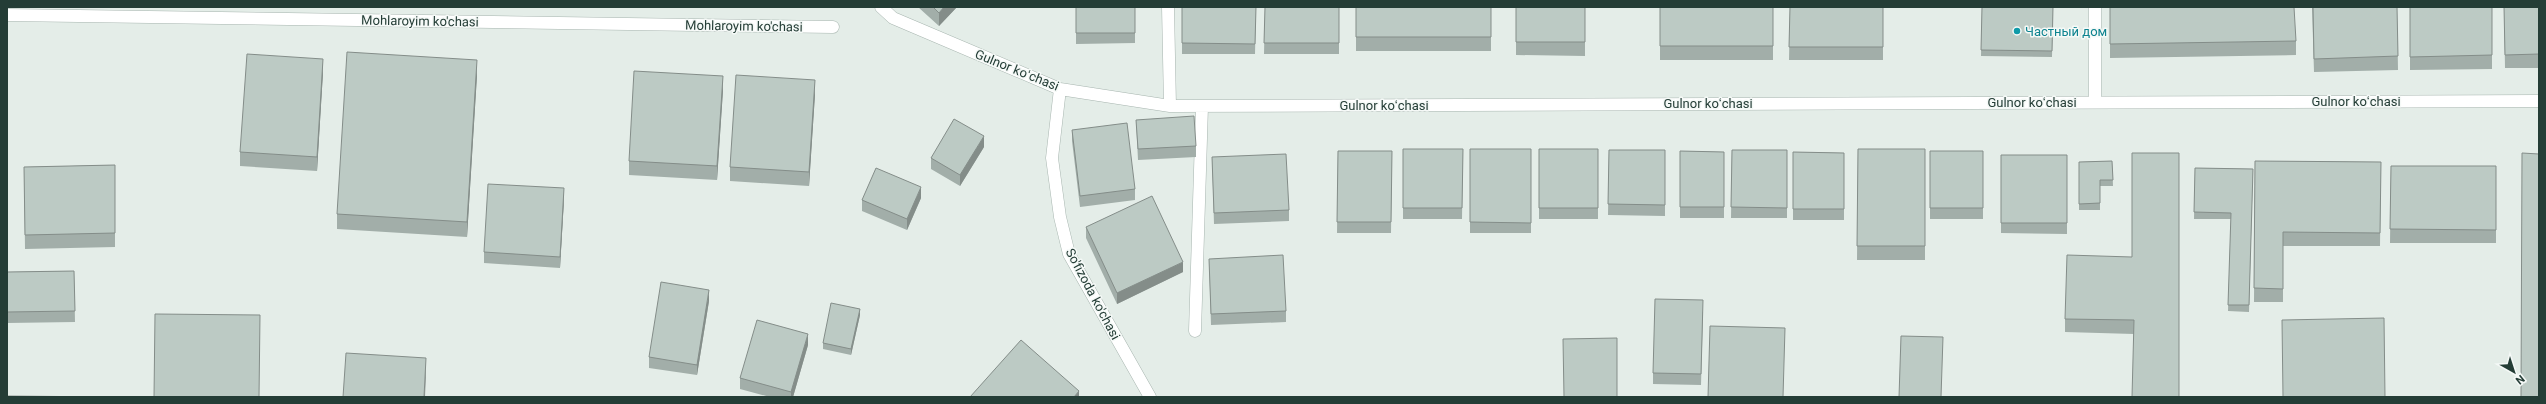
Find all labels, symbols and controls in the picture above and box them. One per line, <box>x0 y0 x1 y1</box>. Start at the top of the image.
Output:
street label: Mohlaroyim ko'chasi <box>361 12 479 30</box>
street label: Mohlaroyim ko'chasi <box>685 17 803 35</box>
place label: Частный дом <box>2025 24 2107 39</box>
marker: Частный дом <box>2012 26 2022 36</box>
street label: Gulnor koʻchasi <box>973 46 1061 94</box>
street label: Gulnor koʻchasi <box>2311 94 2401 109</box>
street label: Gulnor koʻchasi <box>1987 95 2077 110</box>
street label: Gulnor koʻchasi <box>1663 96 1753 111</box>
street label: Gulnor koʻchasi <box>1339 98 1429 113</box>
street label: So'fizoda ko'chasi <box>1063 246 1123 342</box>
north arrow <box>2494 352 2534 392</box>
text: N <box>2513 372 2527 387</box>

